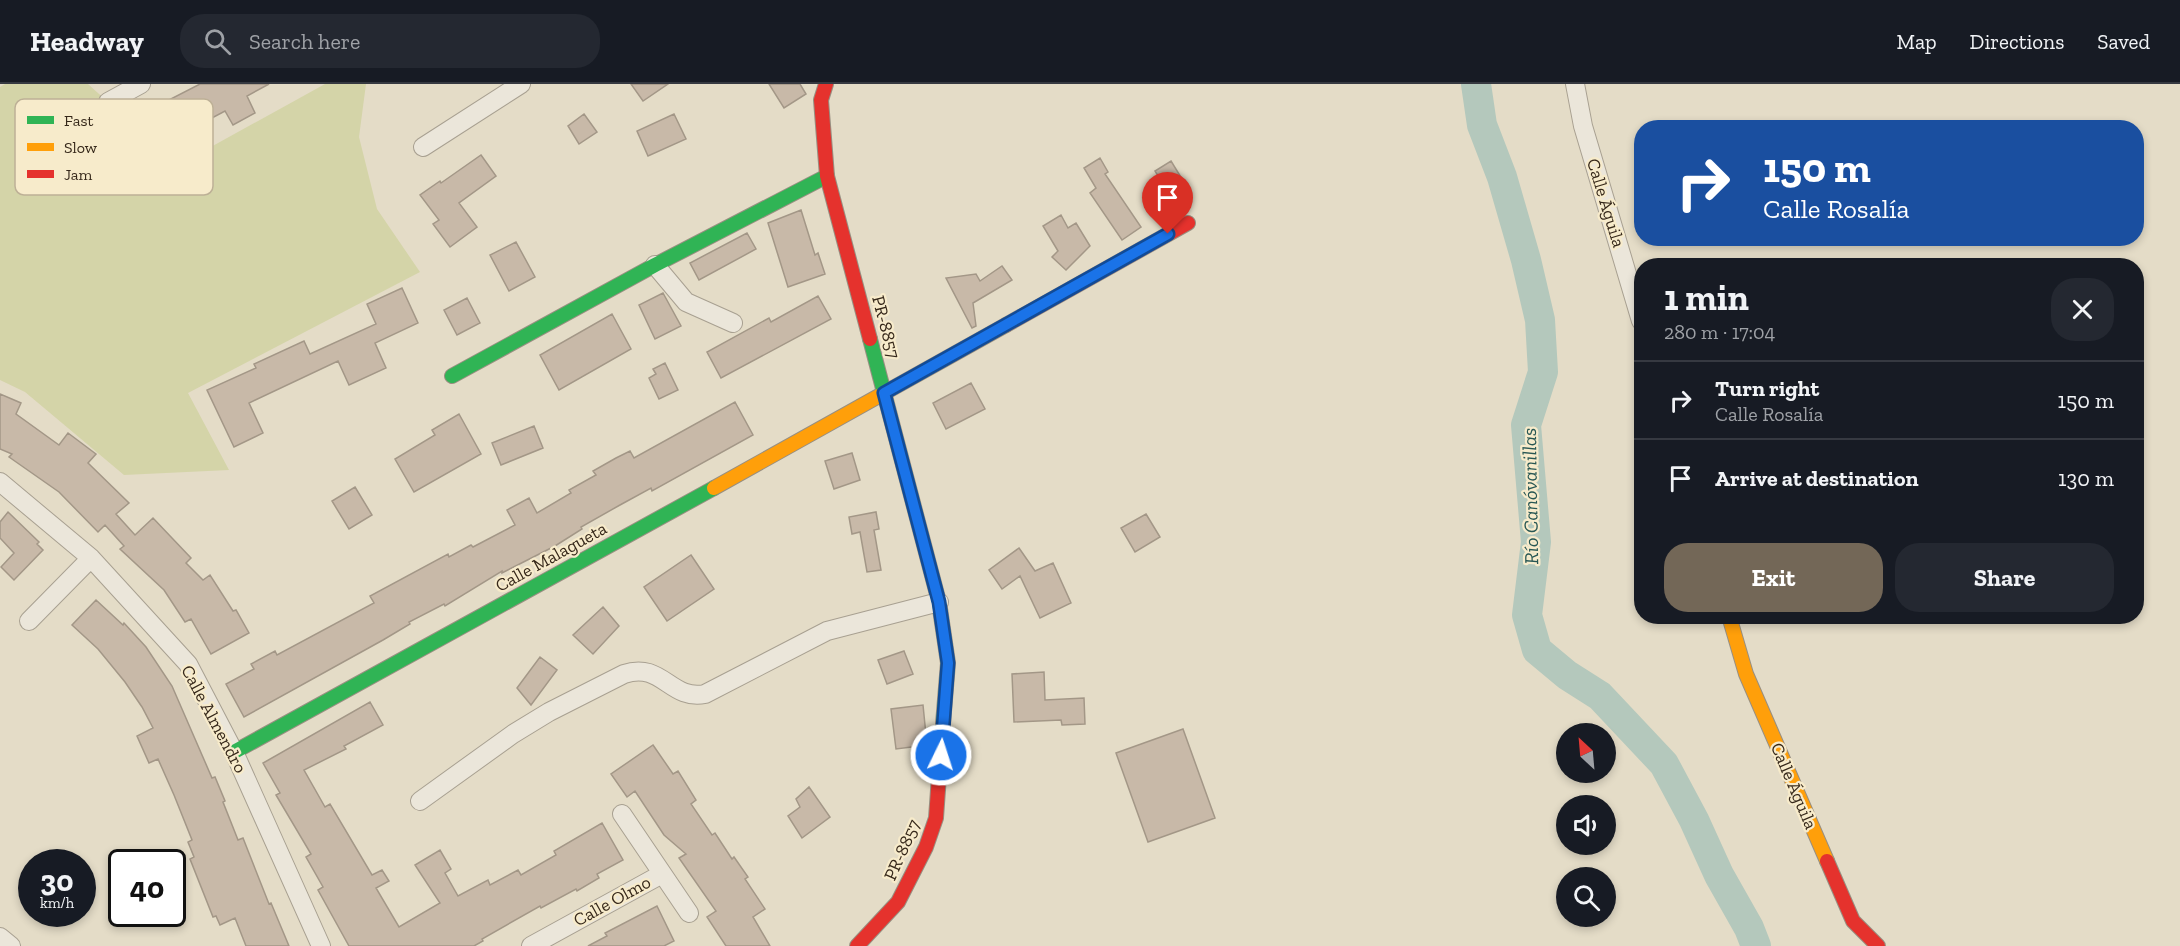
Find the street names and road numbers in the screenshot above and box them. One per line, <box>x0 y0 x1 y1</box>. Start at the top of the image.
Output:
street label: Calle Águila <box>1582 156 1630 250</box>
street label: PR-8857 <box>867 293 905 361</box>
street label: Calle Malagueta <box>491 517 611 597</box>
street label: Calle Almendro <box>176 661 252 777</box>
street label: Calle Águila <box>1766 739 1822 833</box>
street label: PR-8857 <box>879 816 925 884</box>
street label: Calle Olmo <box>570 871 654 931</box>

